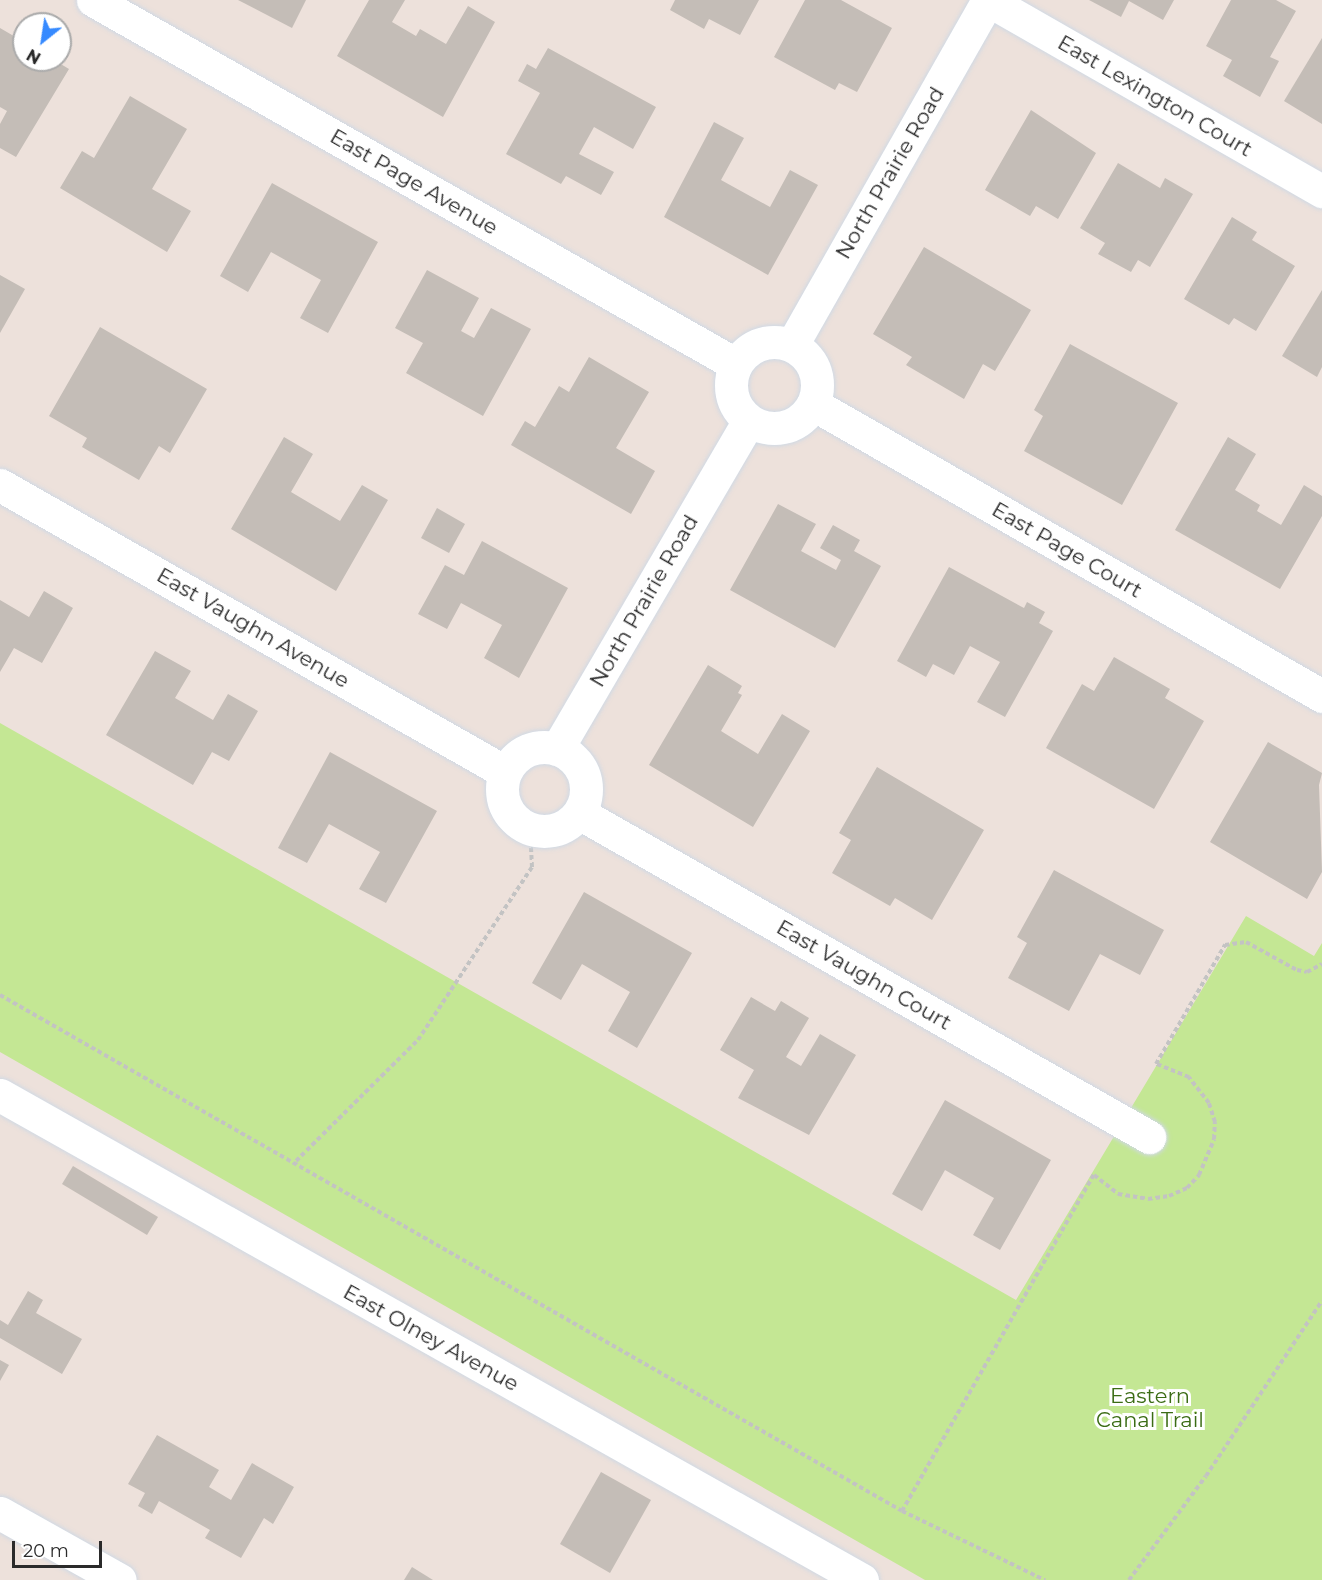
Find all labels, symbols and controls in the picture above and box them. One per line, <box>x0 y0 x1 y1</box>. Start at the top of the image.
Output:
north arrow <box>12 12 72 72</box>
street label: East Lexington Court <box>1053 30 1257 162</box>
text: N <box>23 45 44 68</box>
street label: North Prairie Road <box>830 83 950 263</box>
street label: East Page Avenue <box>326 124 502 240</box>
street label: East Page Court <box>987 497 1147 603</box>
street label: North Prairie Road <box>584 511 704 691</box>
street label: East Vaughn Avenue <box>152 563 354 693</box>
street label: East Vaughn Court <box>772 915 956 1035</box>
street label: East Olney Avenue <box>339 1279 523 1397</box>
park label: Eastern Canal Trail <box>1096 1383 1204 1433</box>
scale bar <box>15 1529 105 1567</box>
text: 20 m <box>23 1540 69 1562</box>

